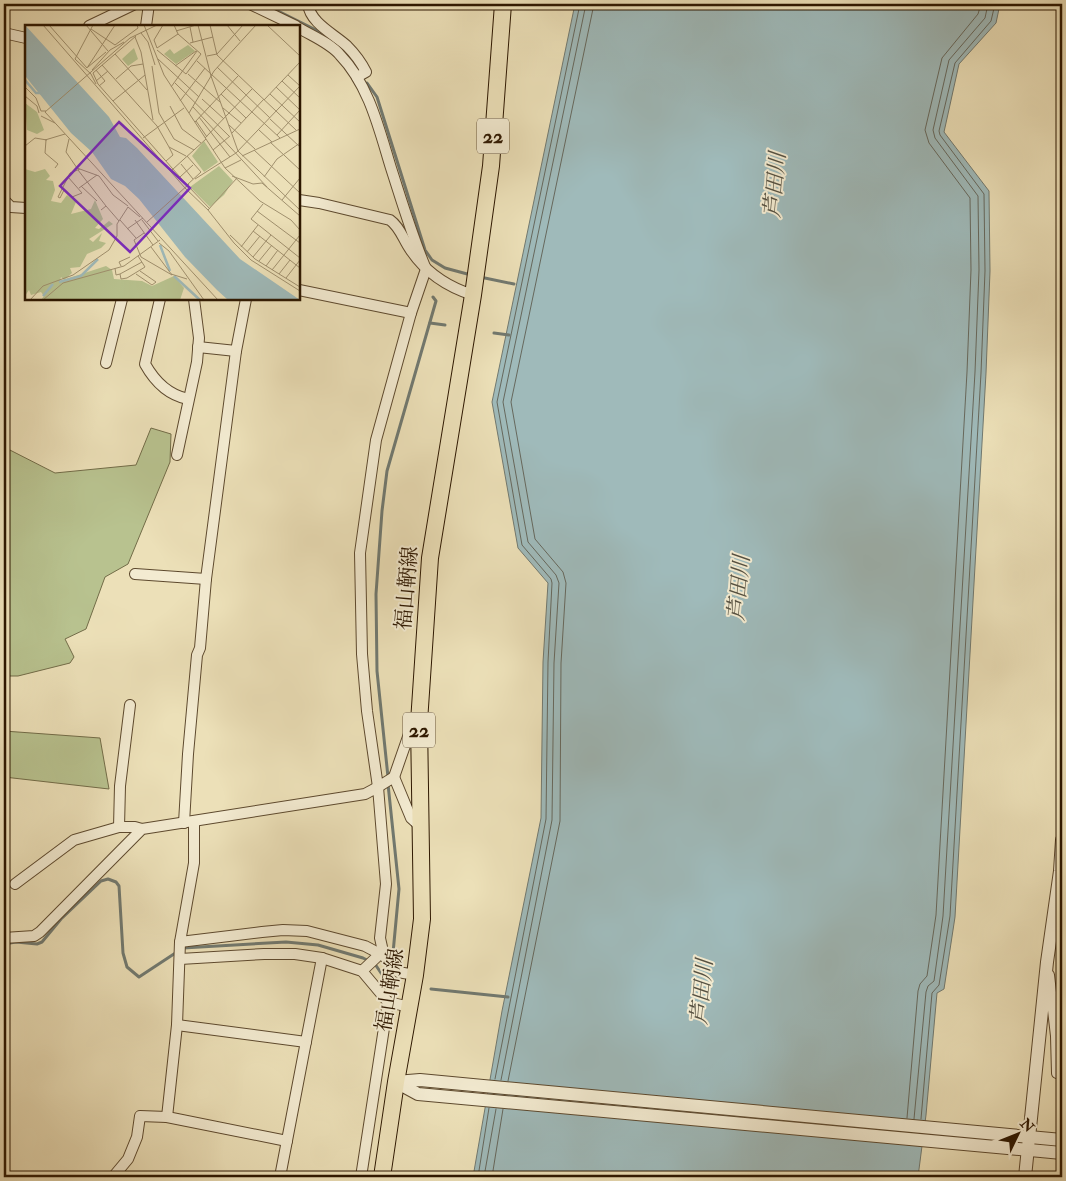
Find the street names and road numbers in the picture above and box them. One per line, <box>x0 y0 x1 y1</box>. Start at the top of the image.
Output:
road number: 22 <box>477 118 509 154</box>
street label: 福山鞆線 <box>390 545 424 631</box>
road number: 22 <box>403 712 435 748</box>
street label: 福山鞆線 <box>370 946 410 1034</box>

